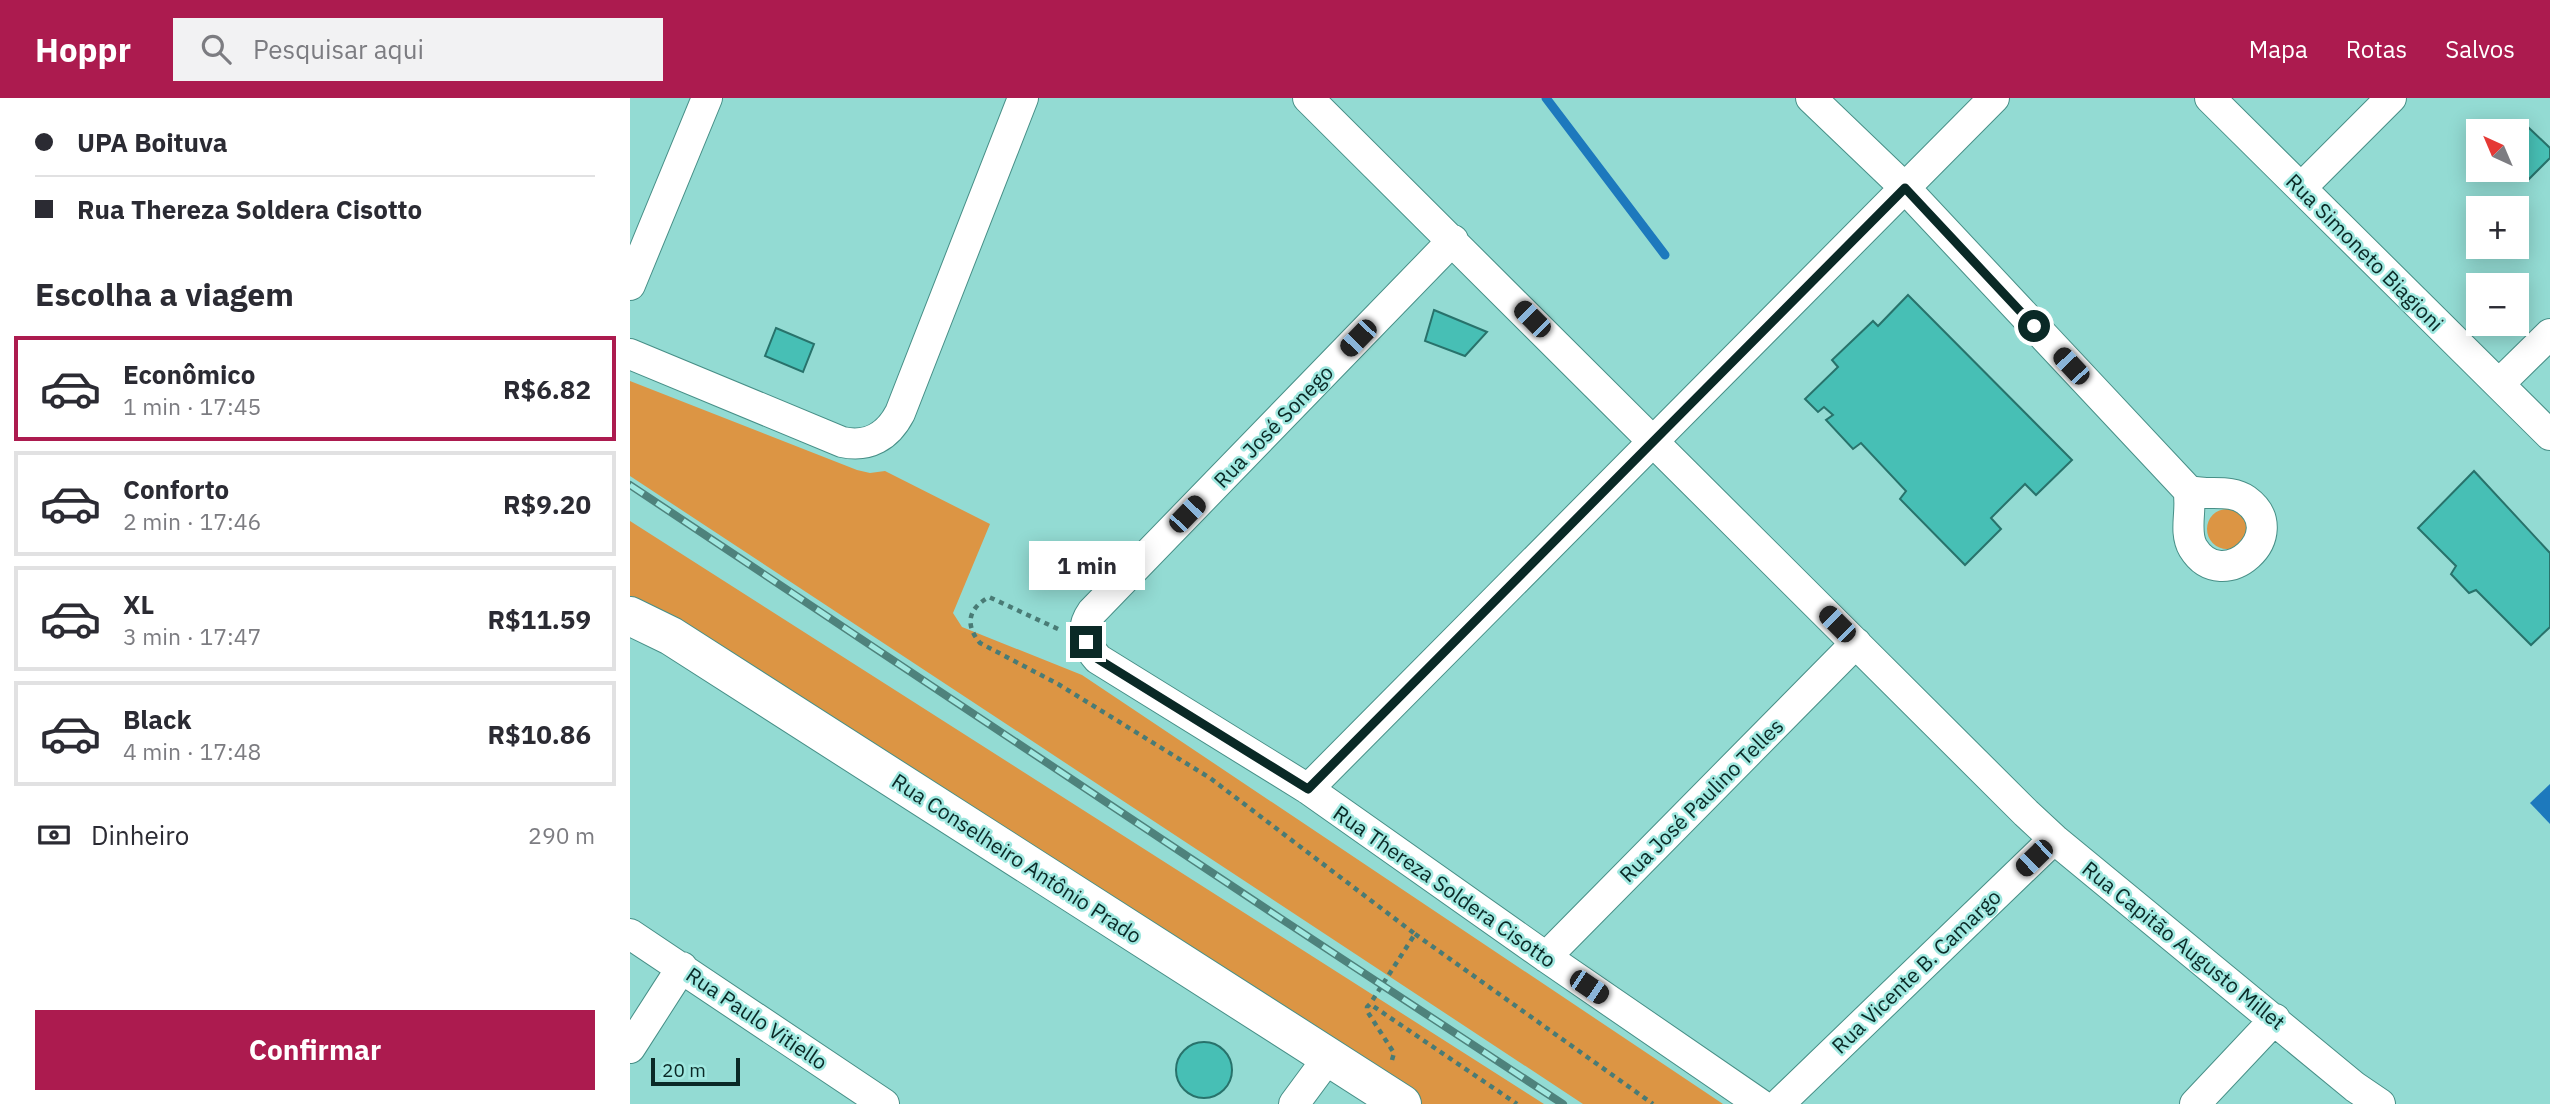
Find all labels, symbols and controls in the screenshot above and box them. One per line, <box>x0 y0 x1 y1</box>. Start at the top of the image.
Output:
search box <box>173 18 663 81</box>
text: Hoppr <box>35 28 131 71</box>
icon: search <box>197 30 235 68</box>
text: Pesquisar aqui <box>253 32 424 66</box>
text: Mapa <box>2249 33 2308 65</box>
text: Rotas <box>2346 33 2407 65</box>
text: Salvos <box>2445 33 2515 65</box>
north arrow <box>2466 119 2529 182</box>
map controls <box>2466 119 2529 336</box>
text: UPA Boituva <box>77 125 228 159</box>
street label: Rua Simoneto Biagioni <box>2280 167 2450 337</box>
text: Rua Thereza Soldera Cisotto <box>77 192 422 226</box>
button: + <box>2466 196 2529 259</box>
text: Escolha a viagem <box>35 273 294 315</box>
button: − <box>2466 273 2529 336</box>
car <box>1510 297 1555 341</box>
route start <box>2018 310 2050 342</box>
car <box>1336 316 1381 360</box>
car <box>2049 343 2094 389</box>
icon: car <box>39 357 102 420</box>
text: Econômico <box>123 357 255 391</box>
street label: Rua José Sonego <box>1207 358 1339 494</box>
text: R$6.82 <box>503 372 591 406</box>
text: 1 min · 17:45 <box>123 391 261 421</box>
icon: car <box>39 472 102 535</box>
text: Conforto <box>123 472 229 506</box>
text: R$9.20 <box>503 487 591 521</box>
car <box>1165 492 1210 536</box>
text: 2 min · 17:46 <box>123 506 261 536</box>
callout: 1 min <box>1028 540 1144 589</box>
text: 1 min <box>1057 550 1117 580</box>
icon: car <box>39 587 102 650</box>
text: XL <box>123 587 154 621</box>
text: R$11.59 <box>487 602 591 636</box>
car <box>1815 602 1860 646</box>
text: 3 min · 17:47 <box>123 621 261 651</box>
route end <box>1070 626 1102 658</box>
icon: car <box>39 702 102 765</box>
text: Black <box>123 702 191 736</box>
street label: Rua José Paulino Telles <box>1613 712 1789 888</box>
text: R$10.86 <box>487 717 591 751</box>
text: 4 min · 17:48 <box>123 736 261 766</box>
street label: Rua Conselheiro Antônio Prado <box>887 767 1147 949</box>
street label: Rua Thereza Soldera Cisotto <box>1328 798 1562 974</box>
icon: cash <box>35 816 73 854</box>
text: Dinheiro <box>91 818 189 852</box>
text: 290 m <box>528 820 595 850</box>
car <box>2012 836 2057 880</box>
street label: Rua Capitão Augusto Millet <box>2077 854 2291 1036</box>
street label: Rua Vicente B. Camargo <box>1825 883 2007 1059</box>
street label: Rua Paulo Vitiello <box>681 960 833 1076</box>
car <box>1566 967 1613 1007</box>
button: Confirmar <box>35 1010 595 1090</box>
scale bar <box>651 1055 740 1087</box>
text: 20 m <box>662 1058 706 1082</box>

